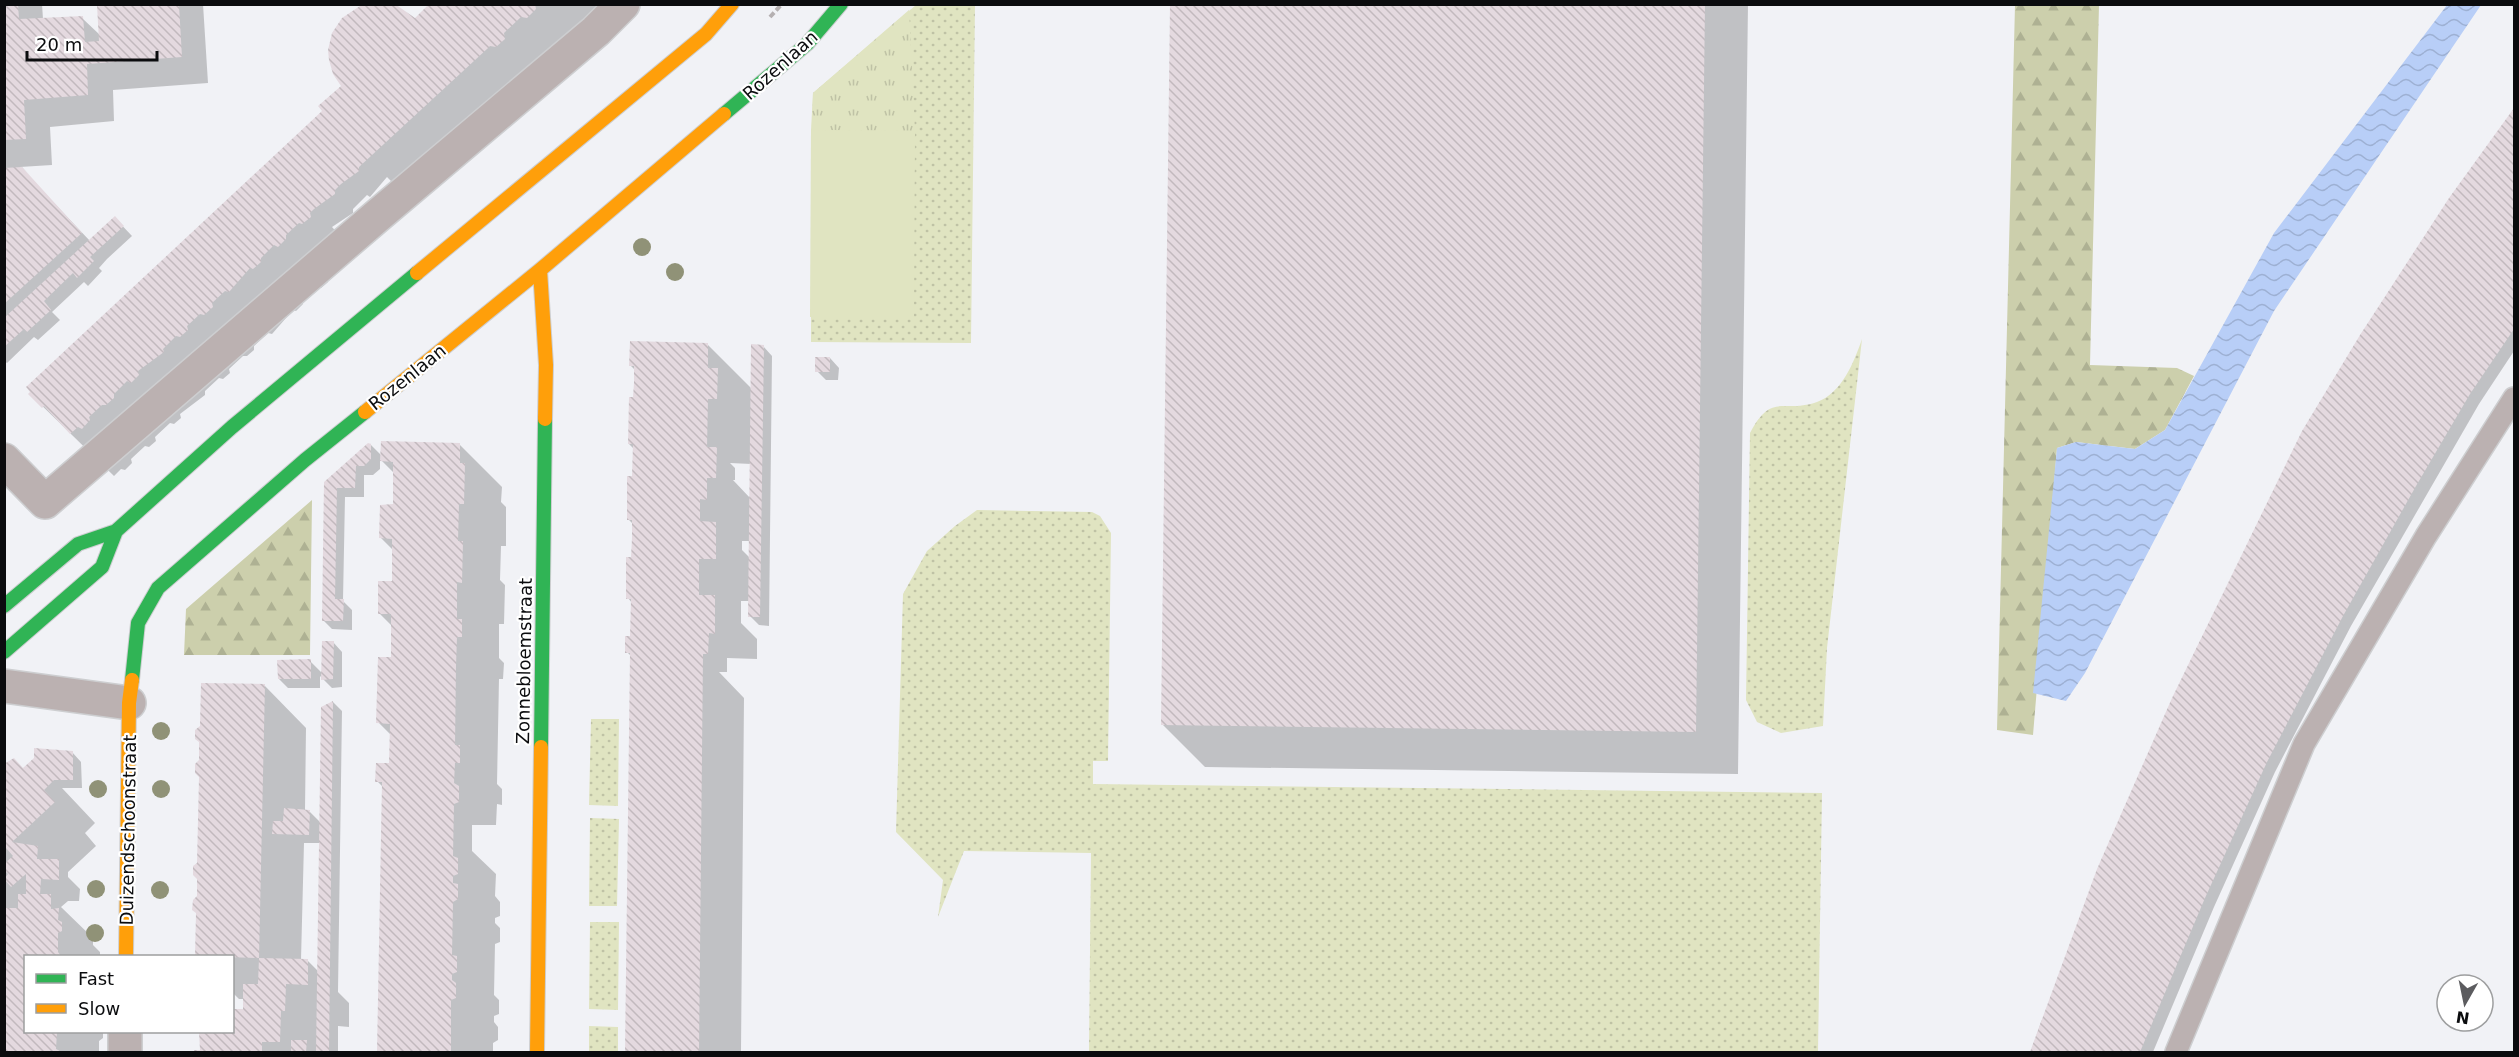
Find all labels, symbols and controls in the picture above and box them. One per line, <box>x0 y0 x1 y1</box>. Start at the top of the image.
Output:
scale bar <box>27 24 158 62</box>
street label: Rozenlaan <box>738 26 822 104</box>
text: 20 m <box>36 34 82 55</box>
street label: Rozenlaan <box>364 340 450 414</box>
street label: Zonnebloemstraat <box>512 578 536 744</box>
street label: Duizendschoonstraat <box>116 734 140 926</box>
legend <box>24 955 234 1033</box>
text: Fast <box>78 968 114 989</box>
north arrow <box>2435 973 2495 1033</box>
text: Slow <box>78 998 120 1019</box>
text: N <box>2455 1007 2471 1028</box>

